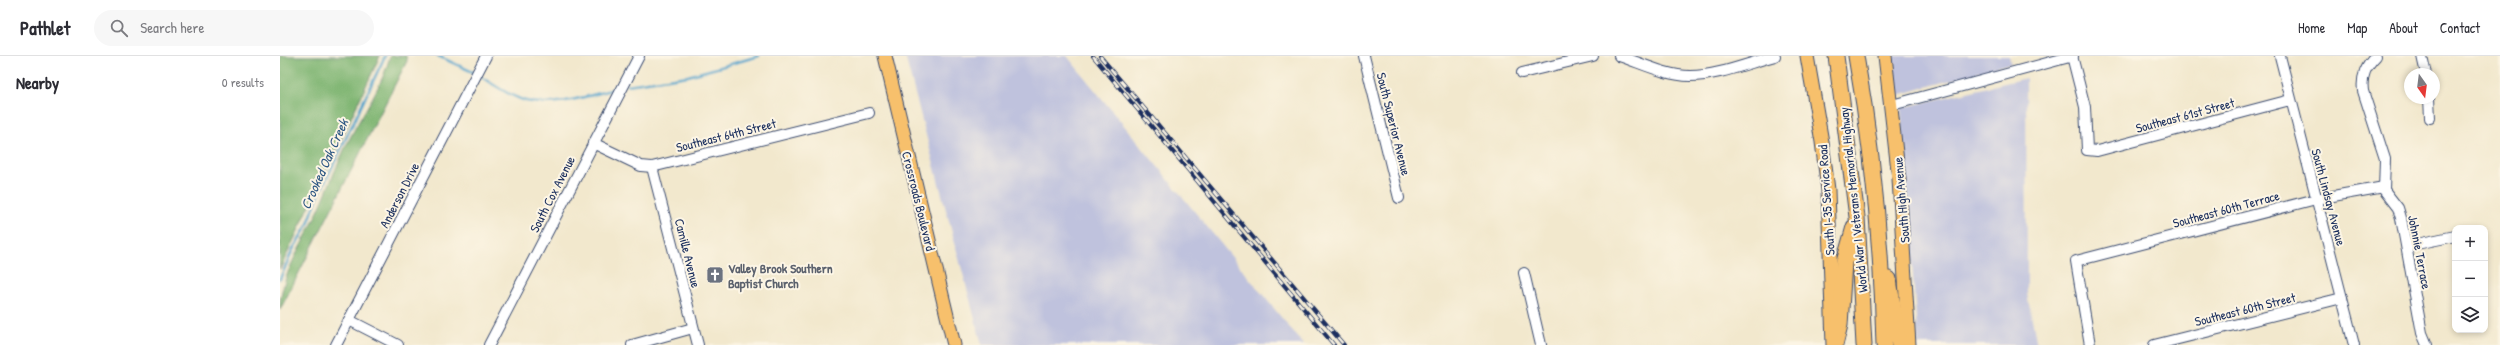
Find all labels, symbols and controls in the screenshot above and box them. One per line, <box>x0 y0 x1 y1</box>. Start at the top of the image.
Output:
search box <box>94 10 374 46</box>
text: Pathlet <box>20 15 70 41</box>
icon: search <box>108 17 130 39</box>
text: Search here <box>140 17 204 38</box>
text: Home <box>2298 18 2325 37</box>
text: Map <box>2347 18 2367 37</box>
text: About <box>2389 18 2418 37</box>
text: Contact <box>2440 18 2480 37</box>
north arrow <box>2404 68 2440 104</box>
text: Nearby <box>16 71 59 94</box>
street label: South Superior Avenue <box>1373 71 1415 177</box>
text: 0 results <box>222 73 264 91</box>
street label: Southeast 61st Street <box>2134 93 2237 137</box>
street label: World War I Veterans Memorial Highway <box>1834 106 1872 294</box>
street label: Southeast 64th Street <box>674 114 778 156</box>
water label: Crooked Oak Creek <box>296 115 353 212</box>
street label: South I-35 Service Road <box>1813 144 1839 256</box>
street label: South Lindsay Avenue <box>2307 147 2351 247</box>
street label: Crossroads Boulevard <box>898 149 940 253</box>
street label: South Cox Avenue <box>525 153 579 235</box>
street label: South High Avenue <box>1888 157 1914 243</box>
street label: Anderson Drive <box>375 159 423 231</box>
street label: Southeast 60th Terrace <box>2171 186 2281 232</box>
street label: Johnnie Terrace <box>2404 214 2436 290</box>
street label: Camille Avenue <box>671 217 705 289</box>
map controls <box>2452 225 2488 333</box>
button: + <box>2452 225 2488 261</box>
place label: Valley Brook Southern Baptist Church <box>728 259 833 293</box>
button: − <box>2452 261 2488 297</box>
church icon: Valley Brook Southern Baptist Church <box>705 265 725 285</box>
street label: Southeast 60th Street <box>2193 288 2298 330</box>
button: layers <box>2452 297 2488 333</box>

